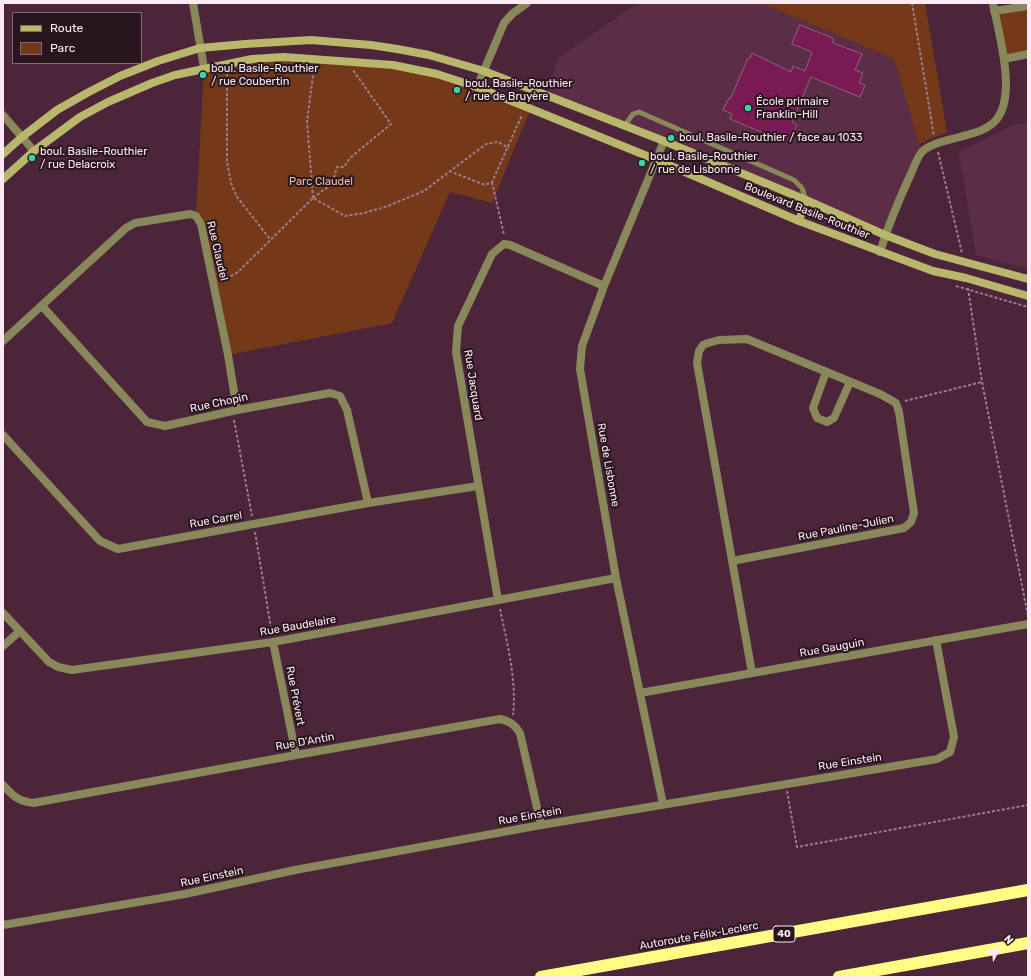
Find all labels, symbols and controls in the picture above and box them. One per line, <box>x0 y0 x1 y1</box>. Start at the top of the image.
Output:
legend <box>12 12 142 64</box>
text: Route <box>50 21 83 35</box>
text: Parc <box>50 41 75 55</box>
place label: boul. Basile-Routhier / rue Coubertin <box>211 62 318 88</box>
marker: boul. Basile-Routhier / rue Coubertin <box>198 70 208 80</box>
place label: boul. Basile-Routhier / rue de Bruyère <box>465 77 572 103</box>
marker: boul. Basile-Routhier / rue de Bruyère <box>452 85 462 95</box>
place label: École primaire Franklin-Hill <box>756 95 829 121</box>
marker: École primaire Franklin-Hill <box>743 103 753 113</box>
place label: boul. Basile-Routhier / face au 1033 <box>679 131 863 145</box>
marker: boul. Basile-Routhier / face au 1033 <box>666 133 676 143</box>
place label: boul. Basile-Routhier / rue Delacroix <box>40 145 147 171</box>
place label: boul. Basile-Routhier / rue de Lisbonne <box>650 150 757 176</box>
marker: boul. Basile-Routhier / rue Delacroix <box>27 153 37 163</box>
marker: boul. Basile-Routhier / rue de Lisbonne <box>637 158 647 168</box>
park label: Parc Claudel <box>289 175 353 189</box>
street label: Boulevard Basile-Routhier <box>742 180 872 242</box>
street label: Rue Claudel <box>204 220 230 282</box>
street label: Rue Jacquard <box>461 349 485 421</box>
street label: Rue Chopin <box>189 390 249 416</box>
street label: Rue de Lisbonne <box>594 422 622 508</box>
street label: Rue Carrel <box>189 509 243 531</box>
street label: Rue Pauline-Julien <box>797 512 895 544</box>
street label: Rue Baudelaire <box>259 613 337 639</box>
street label: Rue Gauguin <box>799 636 865 660</box>
street label: Rue Prévert <box>283 665 307 727</box>
street label: Rue D'Antin <box>275 730 335 754</box>
street label: Rue Einstein <box>817 750 883 774</box>
street label: Rue Einstein <box>497 804 563 828</box>
street label: Rue Einstein <box>179 864 245 890</box>
street label: Autoroute Félix-Leclerc <box>638 919 760 953</box>
road number: 40 <box>773 926 795 942</box>
north arrow <box>979 928 1019 968</box>
text: N <box>1001 933 1016 947</box>

